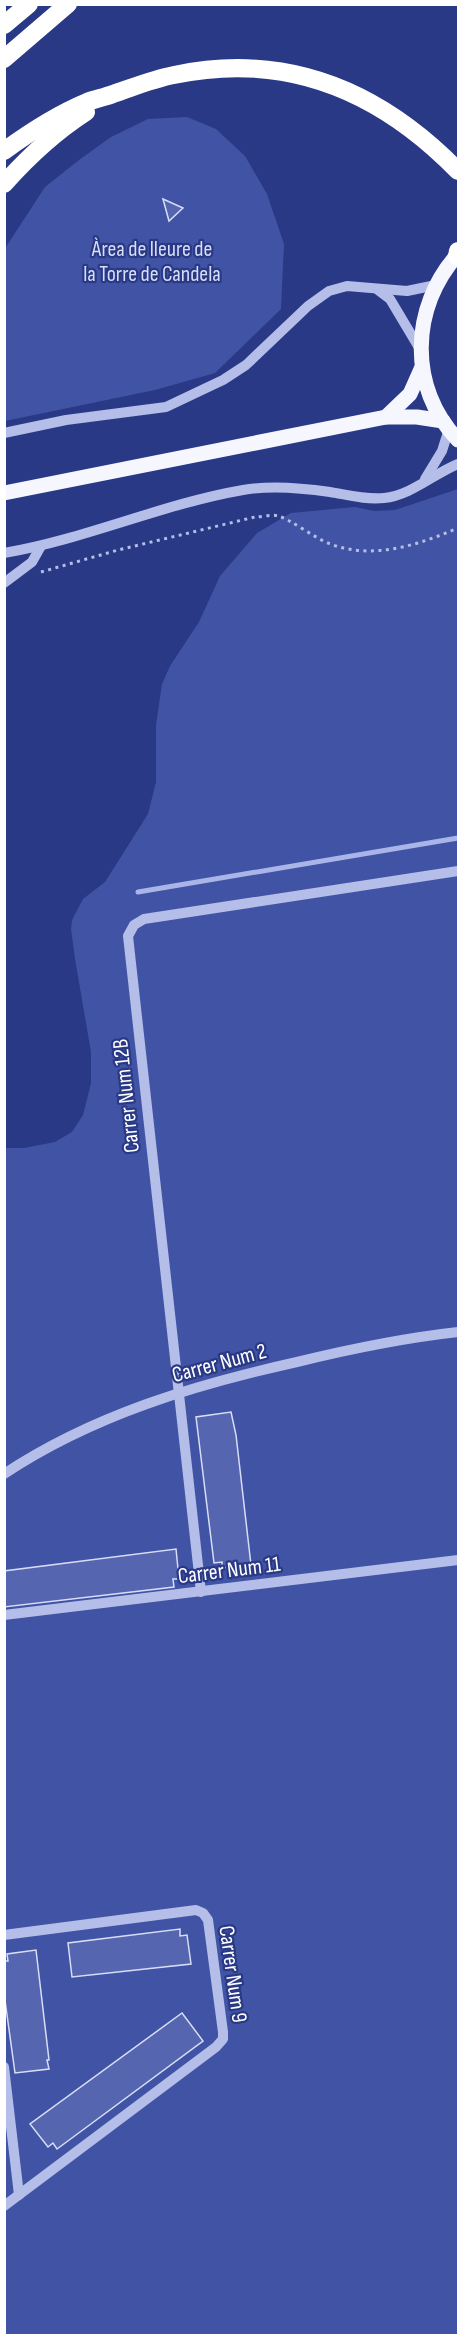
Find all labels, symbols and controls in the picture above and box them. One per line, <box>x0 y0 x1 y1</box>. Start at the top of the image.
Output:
park label: Àrea de lleure de la Torre de Candela <box>83 236 221 288</box>
street label: Carrer Num 12B <box>107 1037 146 1154</box>
street label: Carrer Num 2 <box>169 1338 270 1389</box>
street label: Carrer Num 11 <box>176 1551 282 1590</box>
street label: Carrer Num 9 <box>212 1924 253 2024</box>

